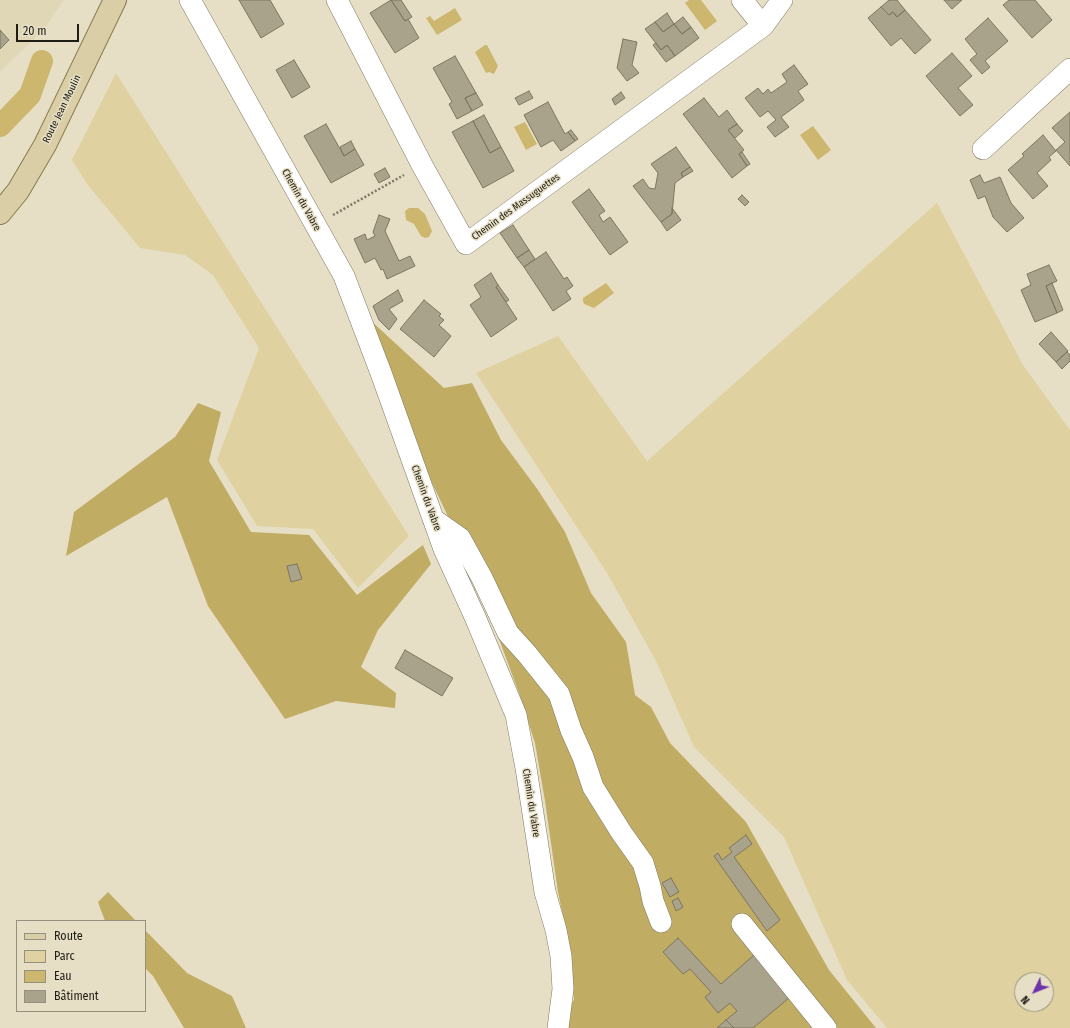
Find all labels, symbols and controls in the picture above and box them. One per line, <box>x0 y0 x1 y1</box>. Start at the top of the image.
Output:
scale bar <box>18 16 81 42</box>
text: 20 m <box>23 24 47 38</box>
street label: Route Jean Moulin <box>40 73 84 145</box>
street label: Chemin du Vabre <box>279 167 323 233</box>
street label: Chemin des Massuguettes <box>470 171 562 243</box>
street label: Chemin du Vabre <box>409 464 443 532</box>
street label: Chemin du Vabre <box>520 768 542 838</box>
legend <box>16 920 146 1012</box>
text: Route <box>54 929 83 943</box>
text: Parc <box>54 949 75 963</box>
text: Eau <box>54 969 72 983</box>
north arrow <box>1014 972 1054 1012</box>
text: Bâtiment <box>54 989 99 1003</box>
text: N <box>1019 993 1033 1007</box>

